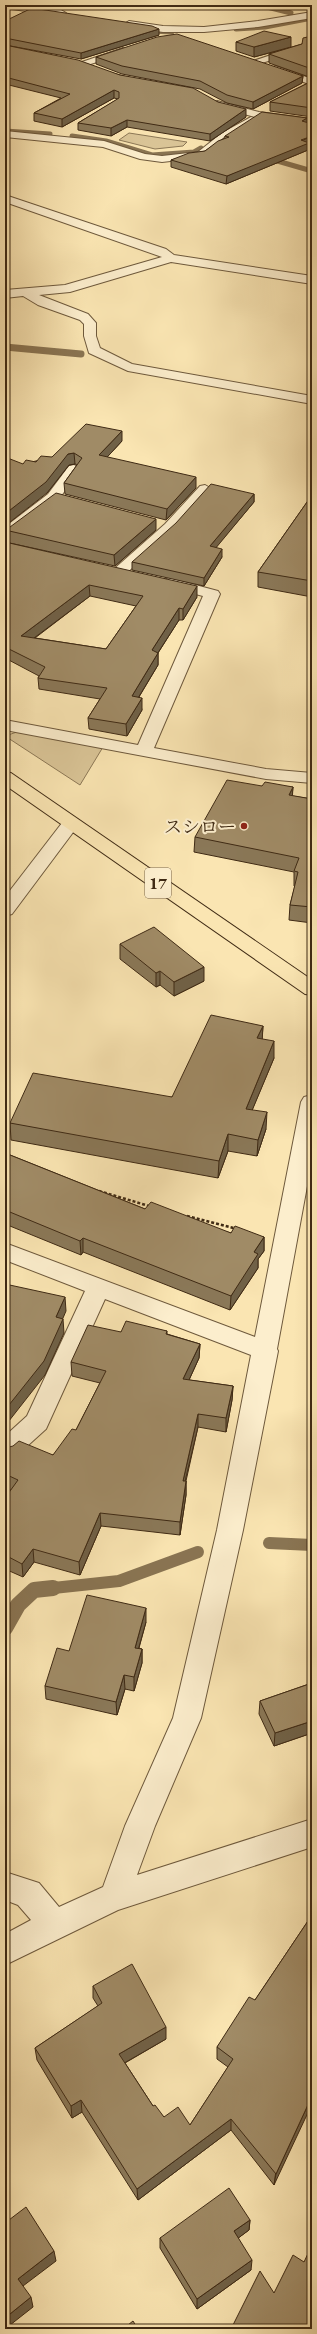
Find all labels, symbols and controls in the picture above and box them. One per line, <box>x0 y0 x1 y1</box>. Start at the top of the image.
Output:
place label: スシロー <box>164 815 236 838</box>
marker: スシロー <box>239 821 249 831</box>
road number: 17 <box>145 868 171 898</box>

